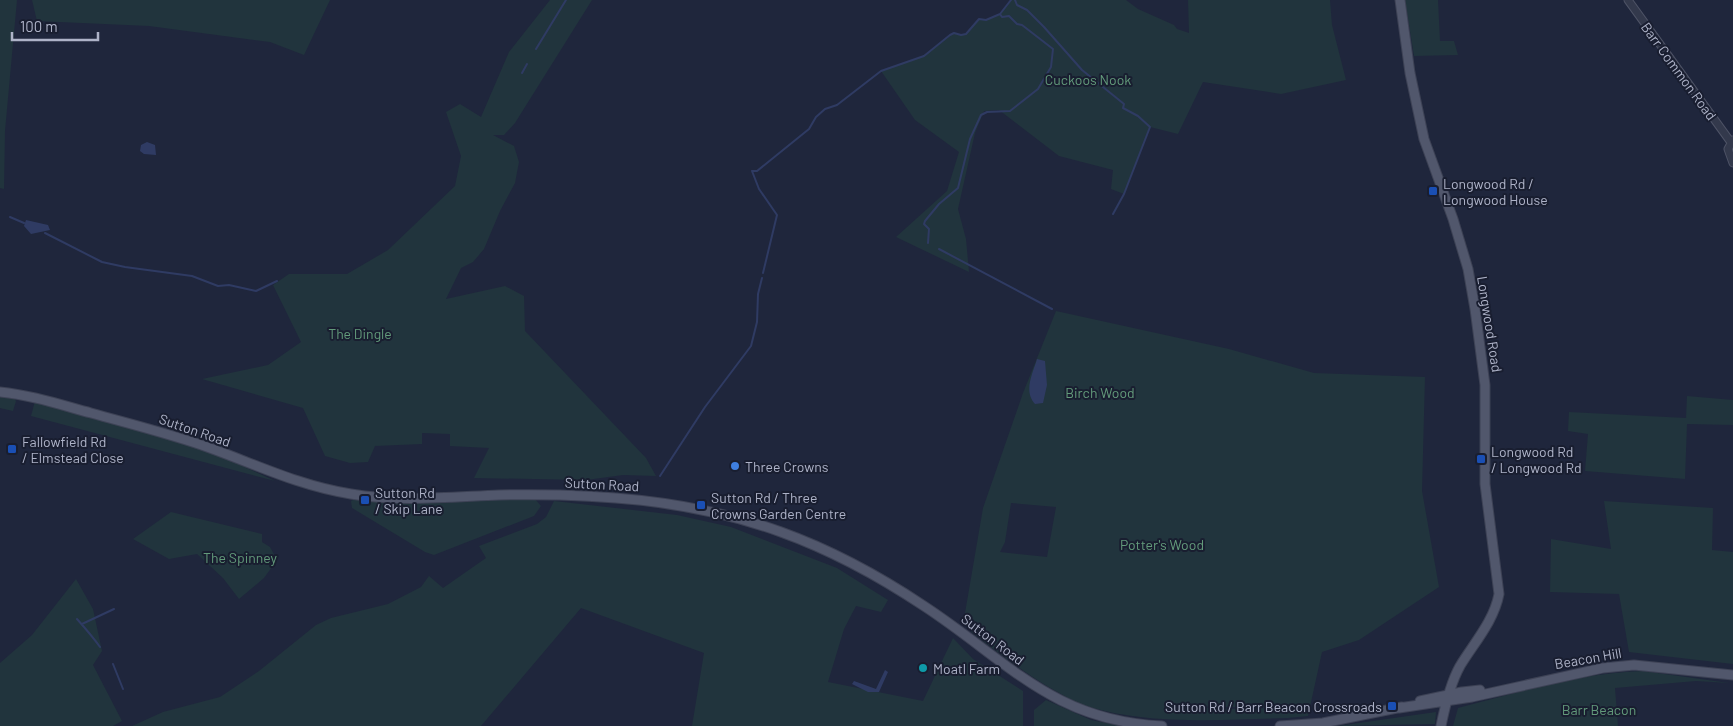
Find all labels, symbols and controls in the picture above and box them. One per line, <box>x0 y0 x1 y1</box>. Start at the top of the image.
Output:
scale bar <box>12 10 99 42</box>
text: 100 m <box>20 17 58 35</box>
street label: Barr Common Road <box>1638 19 1720 123</box>
park label: Cuckoos Nook <box>1045 71 1131 88</box>
place label: Longwood Rd / Longwood House <box>1443 175 1548 208</box>
marker: Longwood Rd / Longwood House <box>1427 185 1439 197</box>
street label: Longwood Road <box>1474 275 1506 373</box>
park label: The Dingle <box>328 325 392 342</box>
park label: Birch Wood <box>1065 384 1135 401</box>
street label: Sutton Road <box>157 410 233 450</box>
place label: Fallowfield Rd / Elmstead Close <box>22 433 124 466</box>
marker: Fallowfield Rd / Elmstead Close <box>6 443 18 455</box>
place label: Longwood Rd / Longwood Rd <box>1491 443 1582 476</box>
marker: Longwood Rd / Longwood Rd <box>1475 453 1487 465</box>
place label: Three Crowns <box>745 458 829 475</box>
marker: Three Crowns <box>729 460 741 472</box>
street label: Sutton Road <box>564 474 640 494</box>
place label: Sutton Rd / Skip Lane <box>375 484 443 517</box>
place label: Sutton Rd / Three Crowns Garden Centre <box>711 489 846 522</box>
marker: Sutton Rd / Skip Lane <box>359 494 371 506</box>
marker: Sutton Rd / Three Crowns Garden Centre <box>695 499 707 511</box>
park label: Potter's Wood <box>1120 536 1204 553</box>
park label: The Spinney <box>203 549 277 566</box>
street label: Sutton Road <box>958 610 1028 668</box>
street label: Beacon Hill <box>1553 644 1623 672</box>
place label: Moatl Farm <box>933 660 1000 677</box>
marker: Moatl Farm <box>917 662 929 674</box>
place label: Sutton Rd / Barr Beacon Crossroads <box>1165 698 1382 715</box>
marker: Sutton Rd / Barr Beacon Crossroads <box>1386 700 1398 712</box>
park label: Barr Beacon <box>1562 701 1636 718</box>

